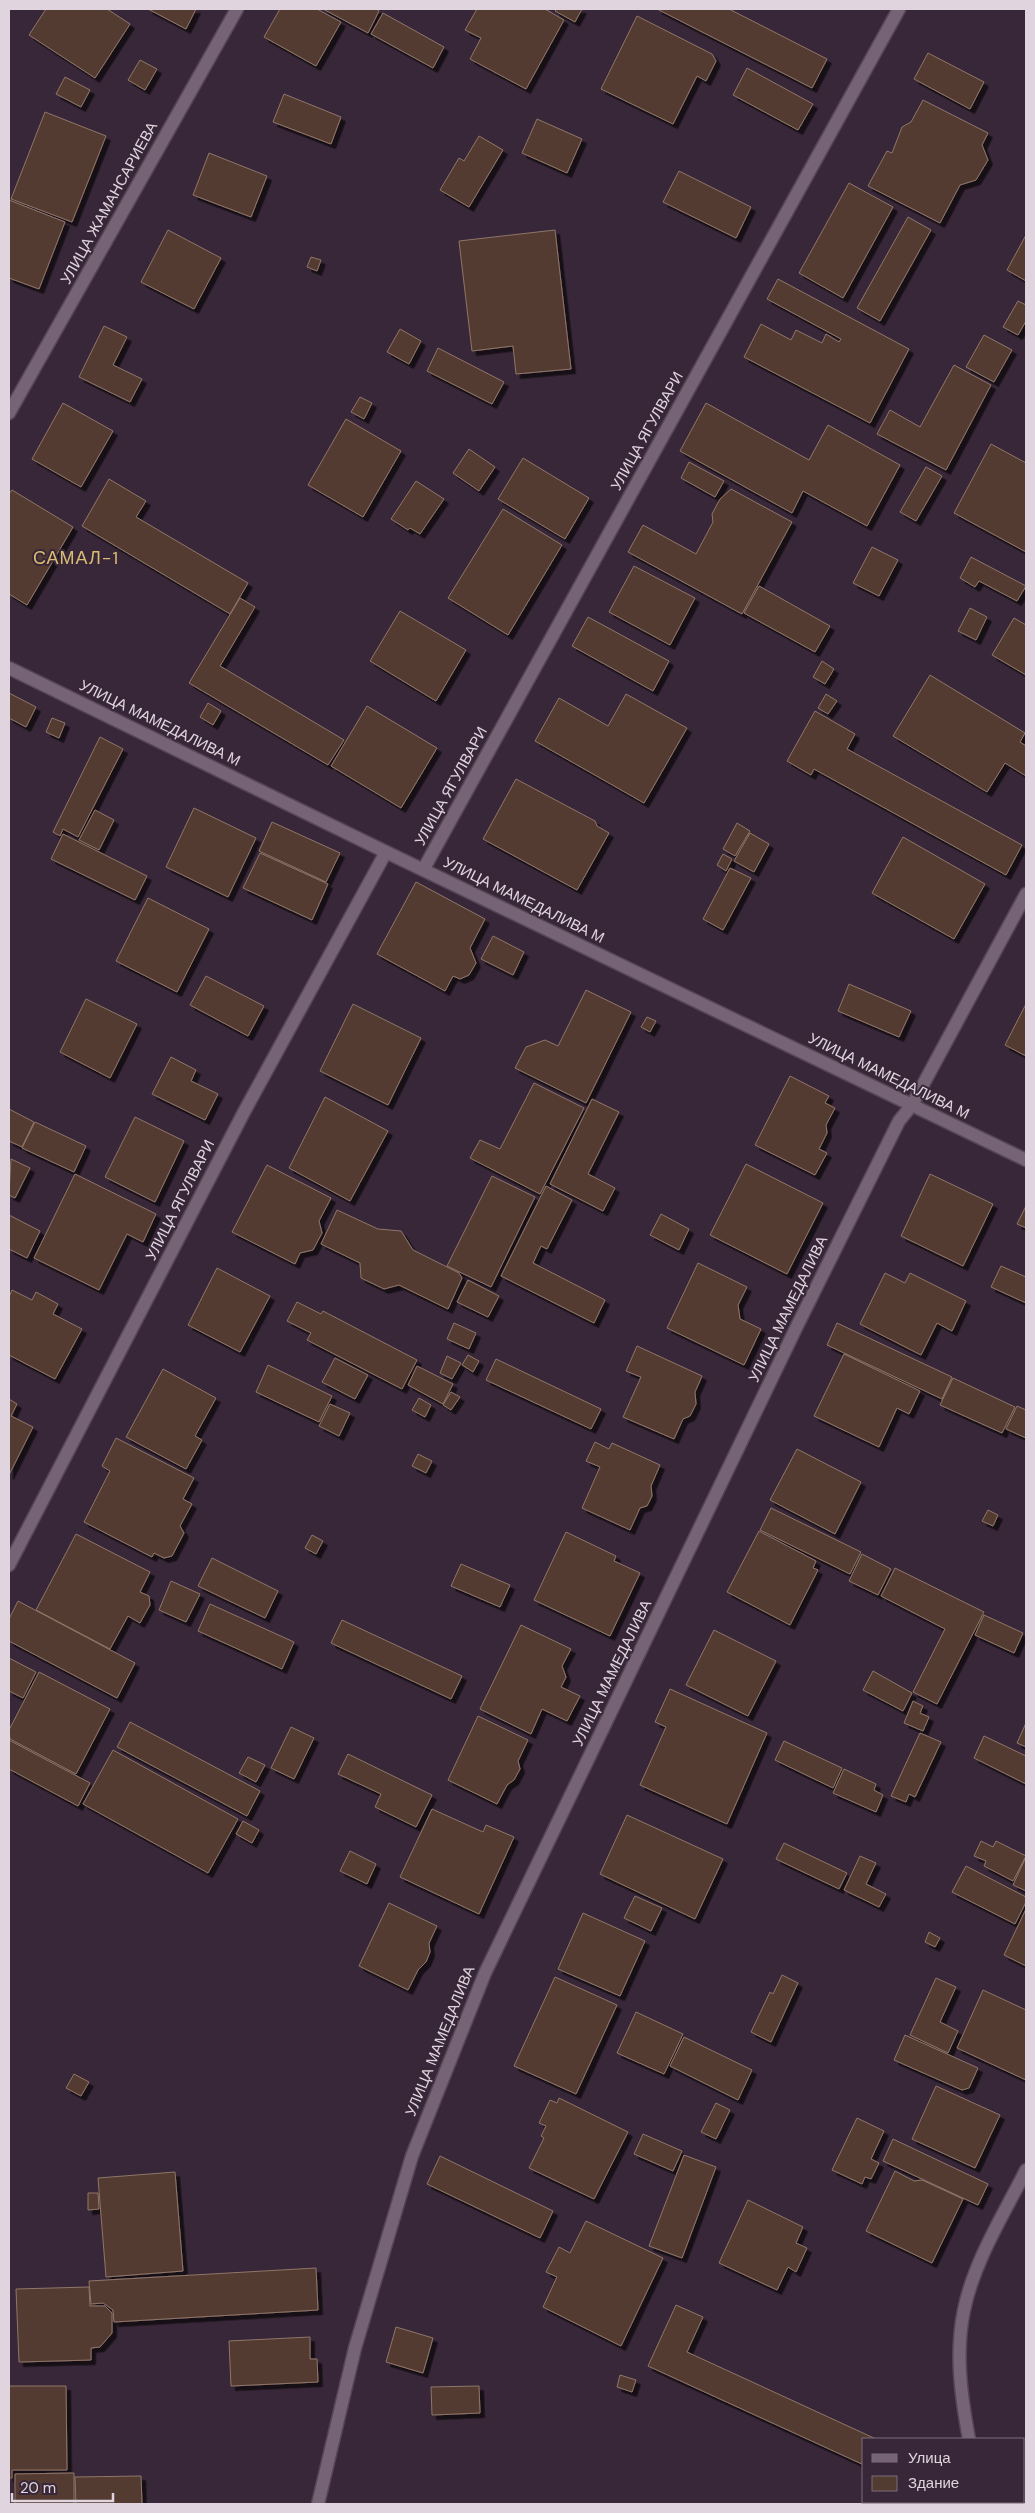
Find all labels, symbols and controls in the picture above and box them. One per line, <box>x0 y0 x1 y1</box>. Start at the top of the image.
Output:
street label: УЛИЦА ЖАМАНСАРИЕВА <box>56 118 162 288</box>
street label: УЛИЦА ЯГУЛВАРИ <box>606 368 688 494</box>
district label: САМАЛ-1 <box>33 546 119 570</box>
street label: УЛИЦА МАМЕДАЛИВА М <box>76 675 244 771</box>
street label: УЛИЦА ЯГУЛВАРИ <box>410 723 492 849</box>
street label: УЛИЦА МАМЕДАЛИВА М <box>440 852 608 948</box>
street label: УЛИЦА МАМЕДАЛИВА М <box>805 1028 973 1124</box>
street label: УЛИЦА ЯГУЛВАРИ <box>141 1136 219 1264</box>
street label: УЛИЦА МАМЕДАЛИВА <box>744 1233 832 1385</box>
street label: УЛИЦА МАМЕДАЛИВА <box>568 1597 656 1749</box>
street label: УЛИЦА МАМЕДАЛИВА <box>401 1963 479 2119</box>
legend <box>862 2438 1025 2503</box>
text: Улица <box>908 2448 951 2468</box>
scale bar <box>12 2470 114 2502</box>
text: Здание <box>908 2473 959 2493</box>
text: 20 m <box>20 2478 56 2498</box>

